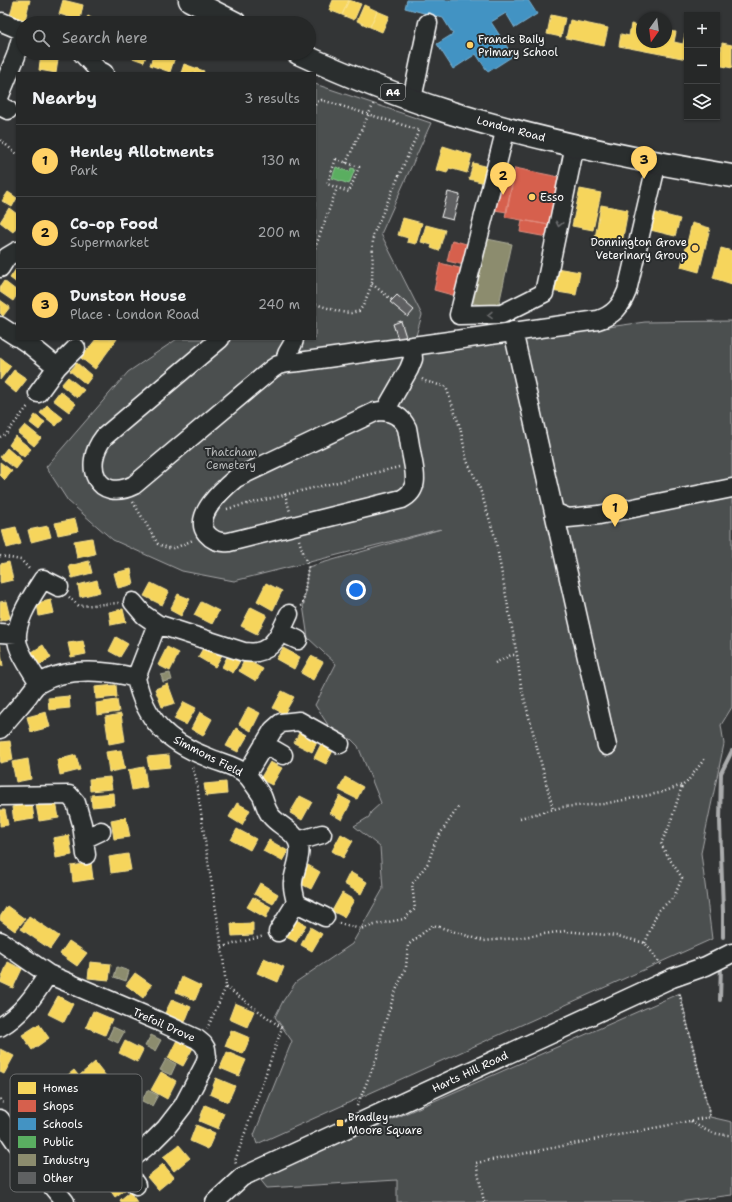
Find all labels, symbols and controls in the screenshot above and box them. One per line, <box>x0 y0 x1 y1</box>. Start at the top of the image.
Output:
north arrow <box>636 12 672 48</box>
map controls <box>684 12 720 120</box>
button: + <box>684 12 720 48</box>
search box <box>16 16 316 60</box>
icon: search <box>30 27 52 49</box>
text: Search here <box>62 28 148 48</box>
place label: Francis Baily Primary School <box>478 32 558 60</box>
marker: Francis Baily Primary School <box>465 40 475 50</box>
button: − <box>684 48 720 84</box>
road number: A4 <box>381 84 405 100</box>
button: layers <box>684 84 720 120</box>
text: Nearby <box>32 87 97 109</box>
text: 3 results <box>244 90 300 107</box>
street label: London Road <box>475 113 547 145</box>
text: Henley Allotments <box>70 142 214 162</box>
pin: 3 <box>631 146 657 179</box>
text: 1 <box>42 152 48 169</box>
text: 130 m <box>262 152 300 169</box>
text: Park <box>70 162 98 179</box>
pin: 2 <box>490 162 516 195</box>
place label: Esso <box>540 190 564 205</box>
marker: Esso <box>527 192 537 202</box>
text: Co-op Food <box>70 214 158 234</box>
one-way arrow <box>555 221 563 227</box>
text: 2 <box>40 224 50 241</box>
text: 200 m <box>258 224 300 241</box>
text: Supermarket <box>70 234 149 251</box>
place label: Donnington Grove Veterinary Group <box>591 235 687 263</box>
marker: Donnington Grove Veterinary Group <box>690 243 700 253</box>
text: Dunston House <box>70 286 186 306</box>
text: 3 <box>40 296 50 313</box>
text: 240 m <box>258 296 300 313</box>
text: Place · London Road <box>70 306 199 323</box>
one-way arrow <box>487 310 493 319</box>
park label: Thatcham Cemetery <box>205 445 258 473</box>
pin: 1 <box>602 494 628 527</box>
your location <box>346 580 366 600</box>
street label: Simmons Field <box>171 732 245 780</box>
street label: Trefoil Drove <box>130 1004 198 1046</box>
street label: Harts Hill Road <box>430 1048 511 1096</box>
legend <box>10 1074 142 1192</box>
text: Homes <box>43 1081 79 1096</box>
text: Shops <box>43 1099 74 1114</box>
place label: Bradley Moore Square <box>348 1110 422 1138</box>
text: Schools <box>43 1117 83 1132</box>
marker: Bradley Moore Square <box>335 1118 345 1128</box>
text: Public <box>43 1135 74 1150</box>
text: Industry <box>43 1153 90 1168</box>
text: Other <box>43 1171 74 1186</box>

